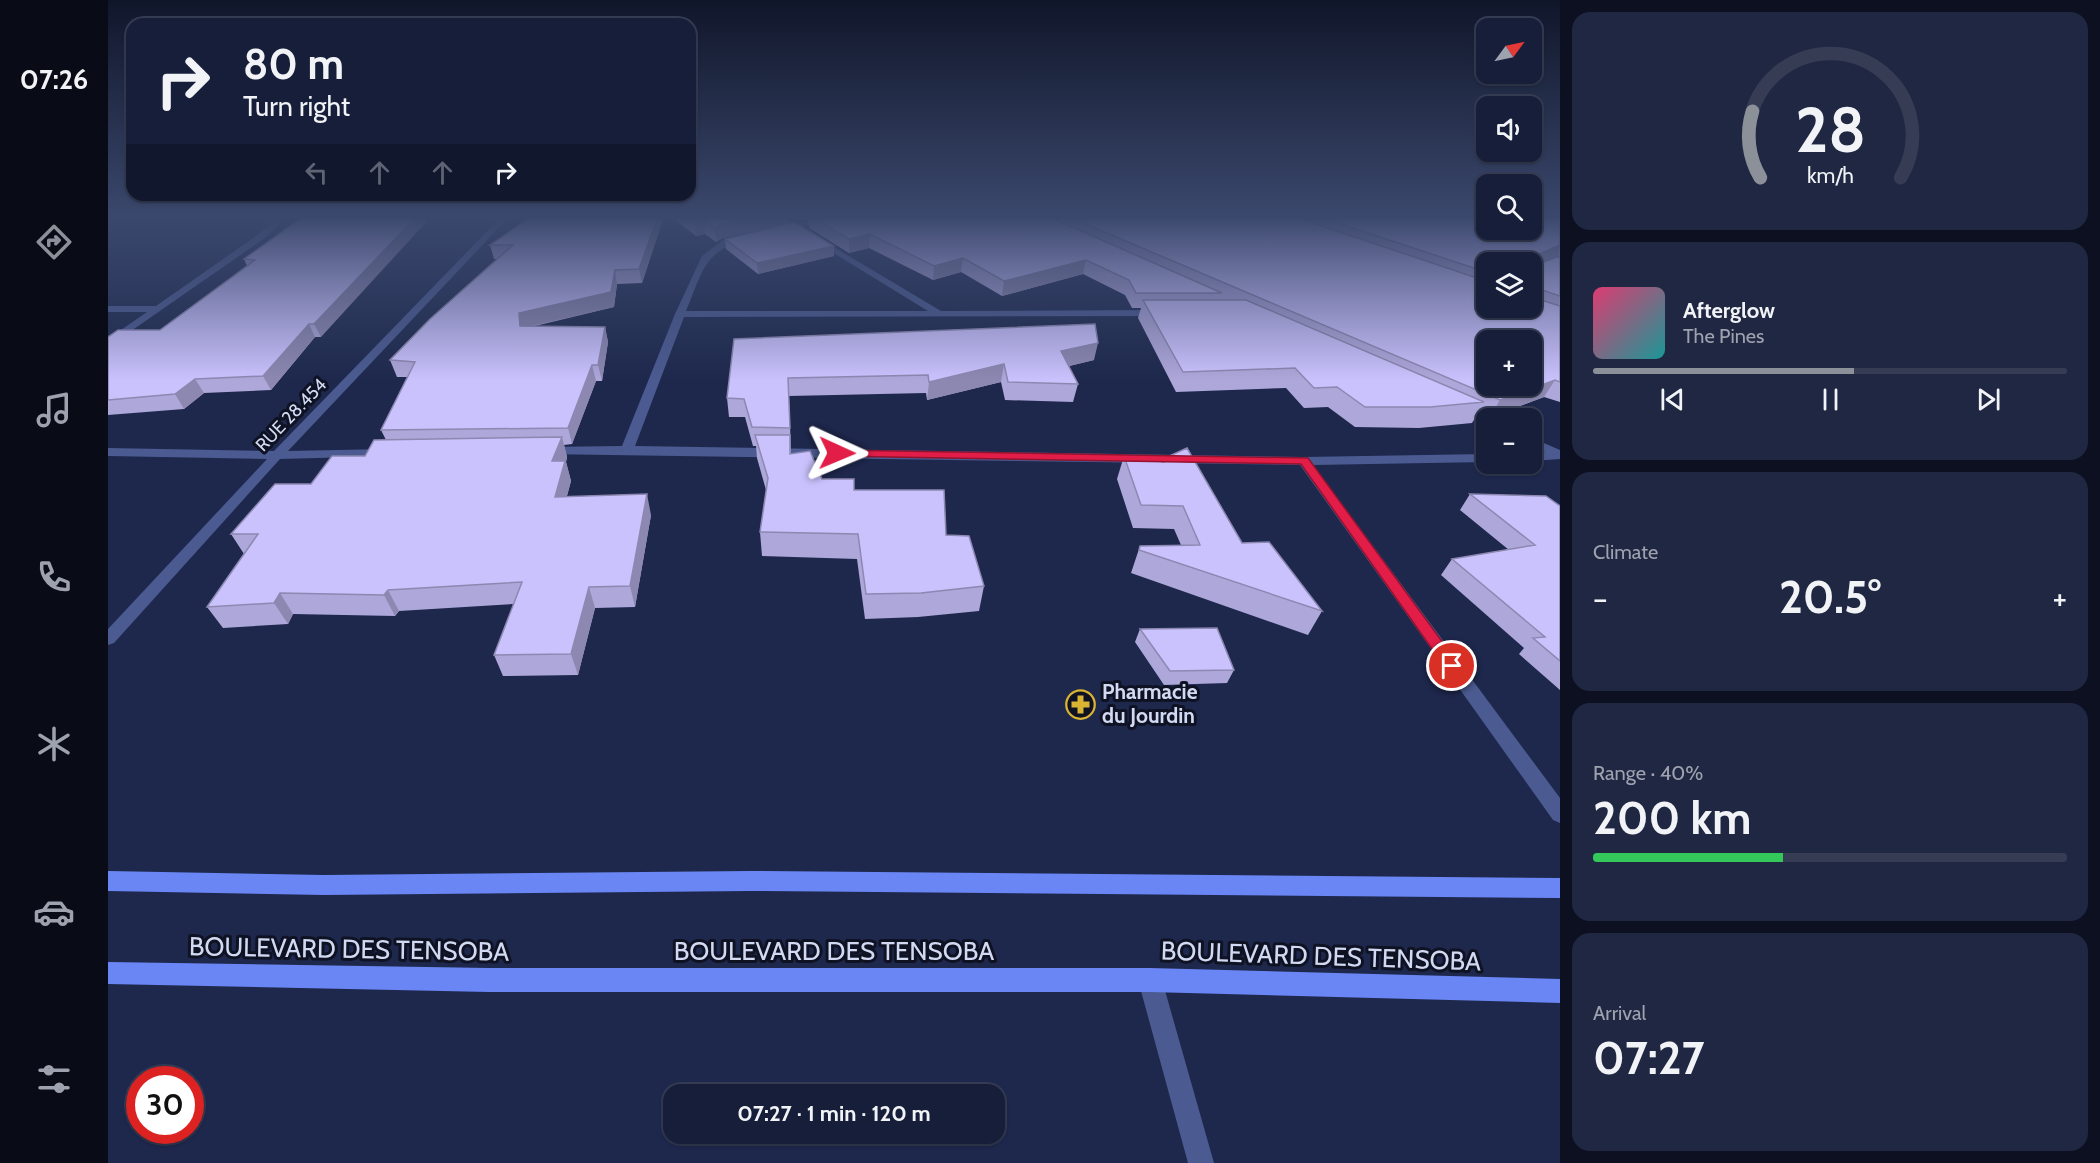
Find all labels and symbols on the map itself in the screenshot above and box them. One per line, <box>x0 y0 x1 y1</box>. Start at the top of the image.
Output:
north arrow <box>1476 18 1542 84</box>
street label: RUE 28.454 <box>251 374 331 456</box>
position arrow <box>805 421 869 485</box>
pin <box>1426 640 1477 691</box>
place label: Pharmacie du Jourdin <box>1102 679 1198 728</box>
pharmacy icon: Pharmacie du Jourdin <box>1065 688 1097 720</box>
street label: BOULEVARD DES TENSOBA <box>189 930 509 968</box>
street label: BOULEVARD DES TENSOBA <box>1160 934 1482 978</box>
street label: BOULEVARD DES TENSOBA <box>674 935 994 967</box>
speed limit sign: 30 <box>126 1066 204 1144</box>

